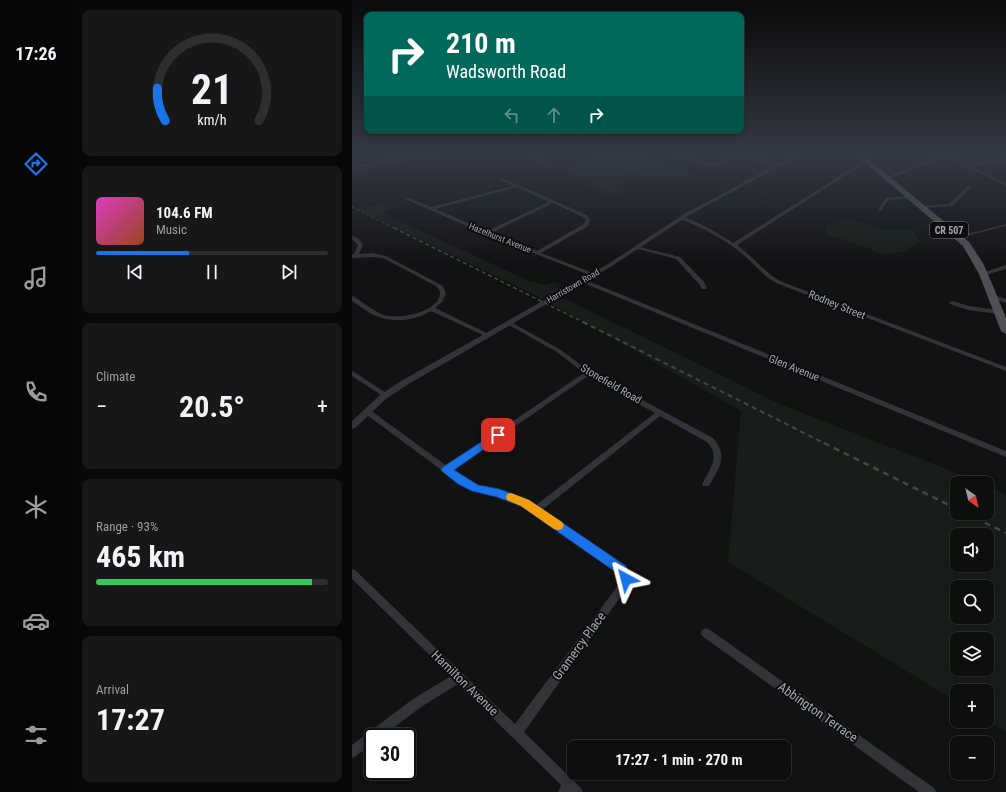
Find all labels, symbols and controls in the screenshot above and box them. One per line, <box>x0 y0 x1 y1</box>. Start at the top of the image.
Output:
text: 210 m <box>446 27 516 60</box>
icon: right <box>380 28 432 80</box>
text: 17:26 <box>15 43 57 64</box>
text: Wadsworth Road <box>446 61 566 82</box>
text: 21 <box>191 65 233 114</box>
icon: left <box>501 104 523 126</box>
icon: ahead <box>543 104 565 126</box>
icon: right <box>585 104 607 126</box>
text: km/h <box>197 112 227 128</box>
icon: directions <box>22 150 50 178</box>
text: 104.6 FM <box>156 204 213 222</box>
street label: Hazelhurst Avenue <box>467 221 533 255</box>
text: Music <box>156 222 187 237</box>
road number: CR 507 <box>930 222 968 238</box>
icon: previous <box>124 261 146 283</box>
icon: pause <box>201 261 223 283</box>
icon: next <box>278 261 300 283</box>
icon: music <box>22 264 50 292</box>
street label: Harristown Road <box>545 267 601 305</box>
street label: Rodney Street <box>807 288 867 322</box>
street label: Glen Avenue <box>767 352 821 384</box>
street label: Stonefield Road <box>578 361 644 407</box>
text: Climate <box>96 369 135 384</box>
icon: phone <box>22 378 50 406</box>
text: 20.5° <box>179 389 245 424</box>
text: − <box>96 394 107 419</box>
text: + <box>317 394 328 419</box>
pin <box>481 418 515 452</box>
icon: arrive <box>487 424 509 446</box>
north arrow <box>950 476 994 520</box>
map controls <box>950 476 994 780</box>
icon: climate <box>22 493 50 521</box>
text: Range · 93% <box>96 519 158 534</box>
button: sound <box>950 528 994 572</box>
text: 465 km <box>96 539 185 574</box>
position arrow <box>605 558 647 600</box>
button: search <box>950 580 994 624</box>
icon: car <box>22 607 50 635</box>
street label: Gramercy Place <box>549 609 609 683</box>
button: layers <box>950 632 994 676</box>
street label: Hamilton Avenue <box>428 647 502 719</box>
street label: Abbington Terrace <box>775 679 861 745</box>
text: Arrival <box>96 682 129 697</box>
button: + <box>950 684 994 728</box>
text: 17:27 <box>96 702 165 737</box>
icon: filters <box>22 721 50 749</box>
speed limit sign: 30 <box>364 728 416 780</box>
button: − <box>950 736 994 780</box>
text: 17:27 · 1 min · 270 m <box>615 751 743 769</box>

